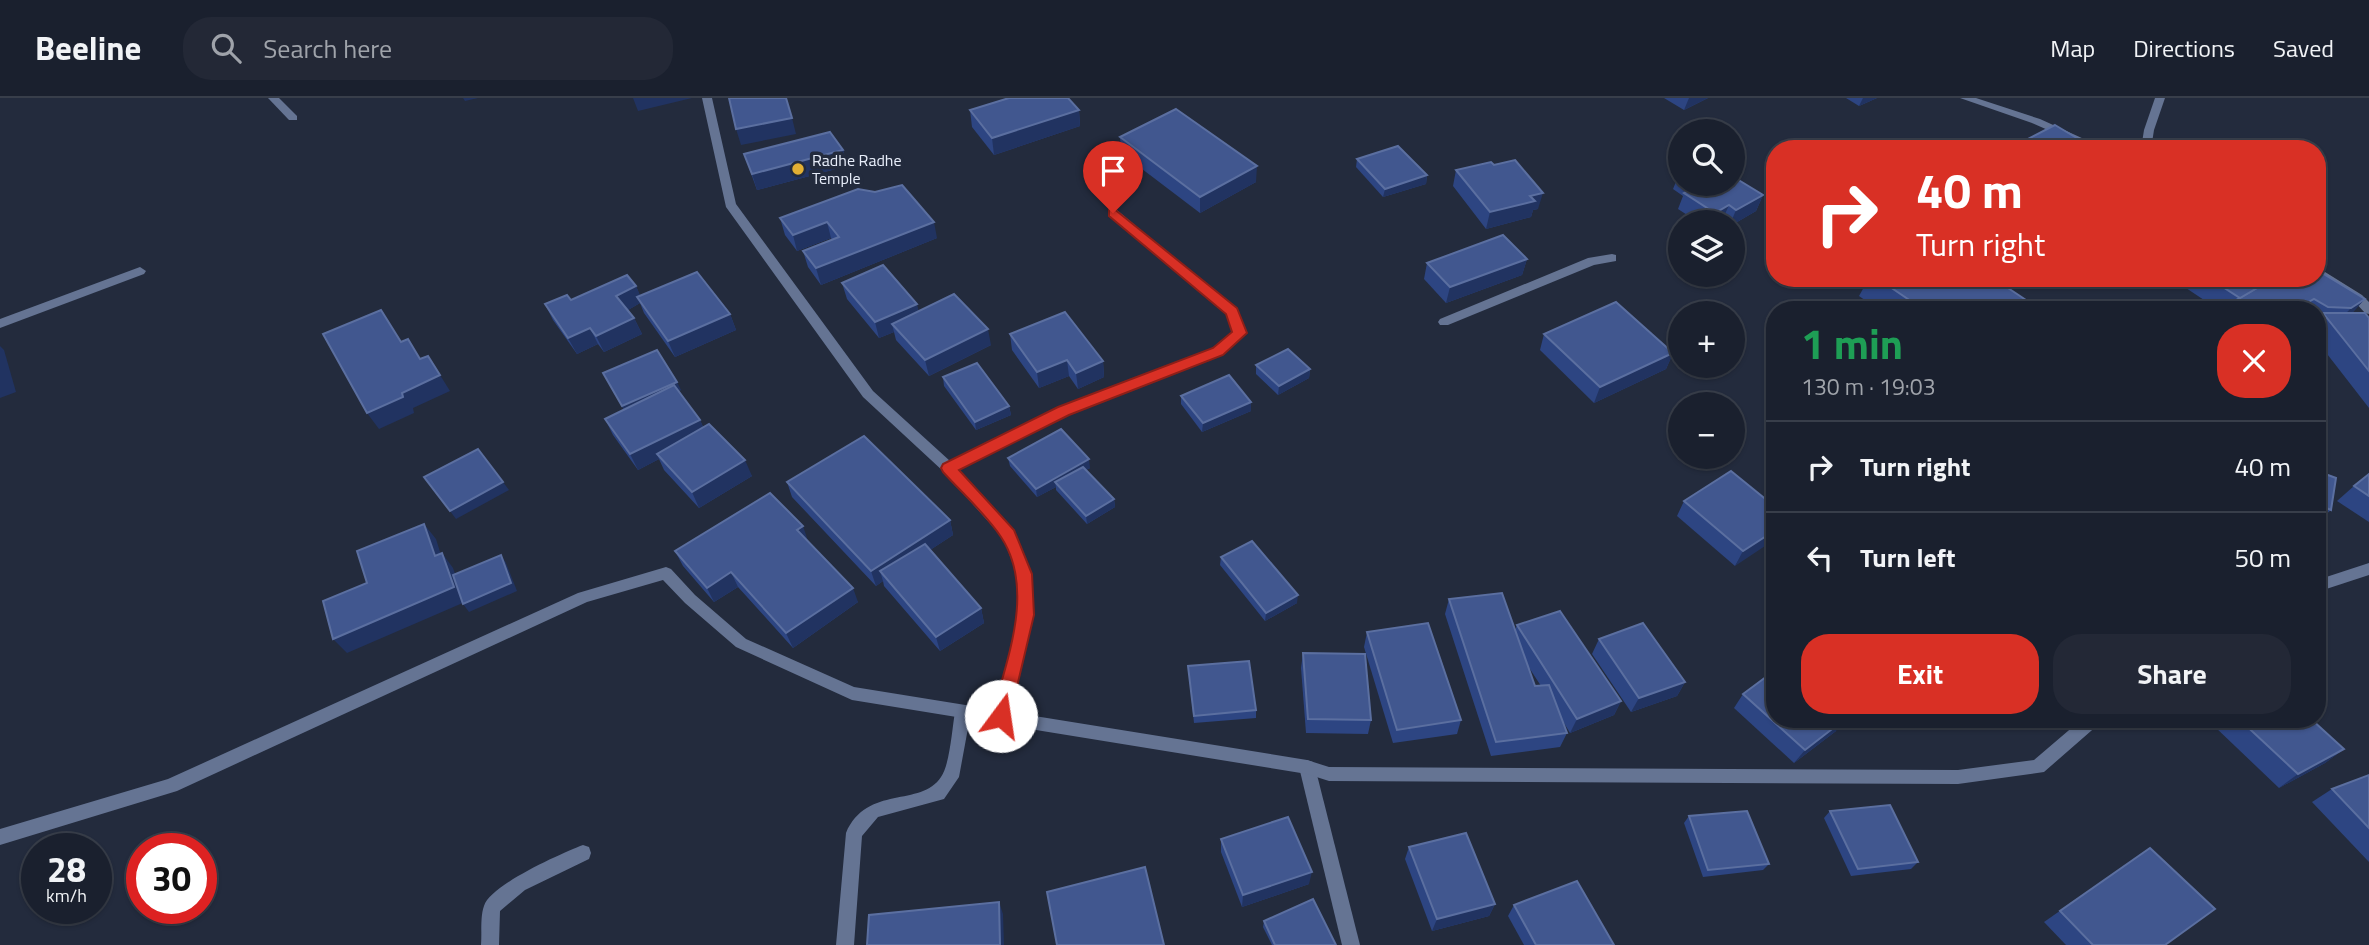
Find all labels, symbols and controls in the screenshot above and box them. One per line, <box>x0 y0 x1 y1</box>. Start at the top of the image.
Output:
search box <box>183 17 673 80</box>
text: Beeline <box>35 23 141 73</box>
icon: search <box>207 29 245 67</box>
text: Search here <box>263 29 392 68</box>
text: Map <box>2050 30 2095 66</box>
text: Directions <box>2133 30 2235 66</box>
text: Saved <box>2273 30 2334 66</box>
map controls <box>1668 119 1745 469</box>
button: search <box>1668 119 1745 196</box>
pin <box>1083 141 1143 213</box>
place label: Radhe Radhe Temple <box>812 148 902 190</box>
icon: arrive <box>1094 152 1132 190</box>
text: 40 m <box>1916 152 2023 227</box>
marker: Radhe Radhe Temple <box>790 161 806 177</box>
icon: right <box>1801 168 1892 259</box>
button: layers <box>1668 210 1745 287</box>
text: Turn right <box>1916 220 2045 268</box>
button: + <box>1668 301 1745 378</box>
text: 1 min <box>1801 311 1903 375</box>
button: close <box>2217 324 2291 398</box>
text: 130 m · 19:03 <box>1801 369 1936 404</box>
button: − <box>1668 392 1745 469</box>
text: Turn right <box>1860 447 1971 486</box>
text: 40 m <box>2234 447 2291 486</box>
icon: right <box>1801 448 1839 486</box>
text: Turn left <box>1860 538 1955 577</box>
text: 50 m <box>2234 538 2291 577</box>
icon: left <box>1801 539 1839 577</box>
button: Exit <box>1801 634 2039 714</box>
button: Share <box>2053 634 2291 714</box>
position arrow <box>964 679 1038 753</box>
speed limit sign: 30 <box>126 833 217 924</box>
text: 28 <box>47 842 86 896</box>
text: km/h <box>46 882 87 909</box>

